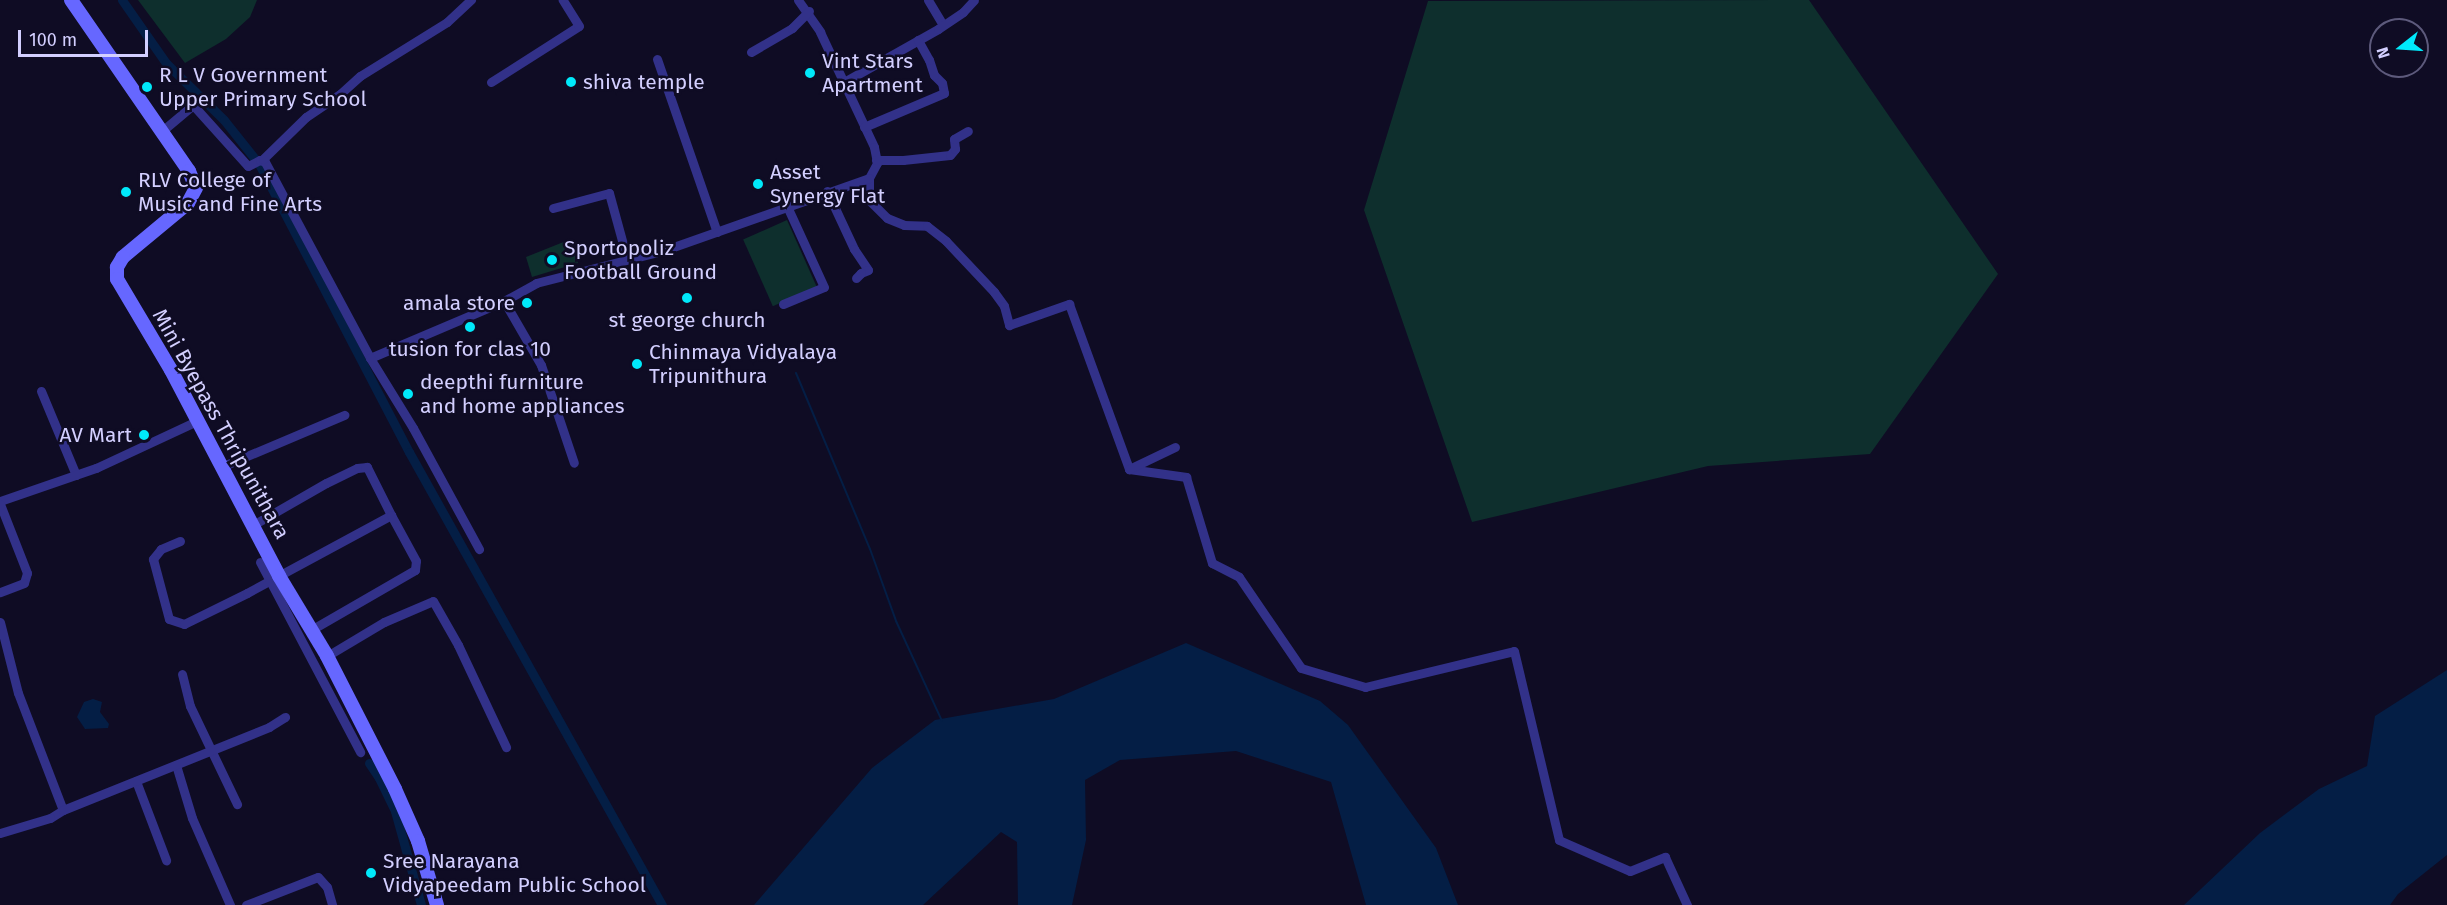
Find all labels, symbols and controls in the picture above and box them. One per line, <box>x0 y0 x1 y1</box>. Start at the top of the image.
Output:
scale bar <box>21 18 152 56</box>
north arrow <box>2369 18 2429 78</box>
text: 100 m <box>29 29 77 51</box>
text: N <box>2373 45 2394 61</box>
place label: Vint Stars Apartment <box>822 48 923 98</box>
place label: R L V Government Upper Primary School <box>159 62 367 112</box>
marker: Vint Stars Apartment <box>803 66 817 80</box>
place label: shiva temple <box>583 69 705 95</box>
marker: shiva temple <box>564 75 578 89</box>
marker: R L V Government Upper Primary School <box>140 80 154 94</box>
place label: Asset Synergy Flat <box>770 159 885 209</box>
place label: RLV College of Music and Fine Arts <box>138 167 322 217</box>
marker: Asset Synergy Flat <box>751 177 765 191</box>
marker: RLV College of Music and Fine Arts <box>119 185 133 199</box>
place label: Sportopoliz Football Ground <box>564 235 717 285</box>
marker: Sportopoliz Football Ground <box>545 253 559 267</box>
place label: amala store <box>403 290 515 316</box>
marker: st george church <box>680 291 694 305</box>
marker: amala store <box>520 296 534 310</box>
street label: Mini Byepass Thripunithara <box>147 305 295 543</box>
place label: st george church <box>608 307 766 333</box>
marker: tusion for clas 10 <box>463 320 477 334</box>
place label: tusion for clas 10 <box>389 336 551 362</box>
place label: Chinmaya Vidyalaya Tripunithura <box>649 339 837 389</box>
marker: Chinmaya Vidyalaya Tripunithura <box>630 357 644 371</box>
place label: deepthi furniture and home appliances <box>420 369 624 419</box>
marker: deepthi furniture and home appliances <box>401 387 415 401</box>
place label: AV Mart <box>60 422 132 448</box>
marker: AV Mart <box>137 428 151 442</box>
place label: Sree Narayana Vidyapeedam Public School <box>383 848 646 898</box>
marker: Sree Narayana Vidyapeedam Public School <box>364 866 378 880</box>

